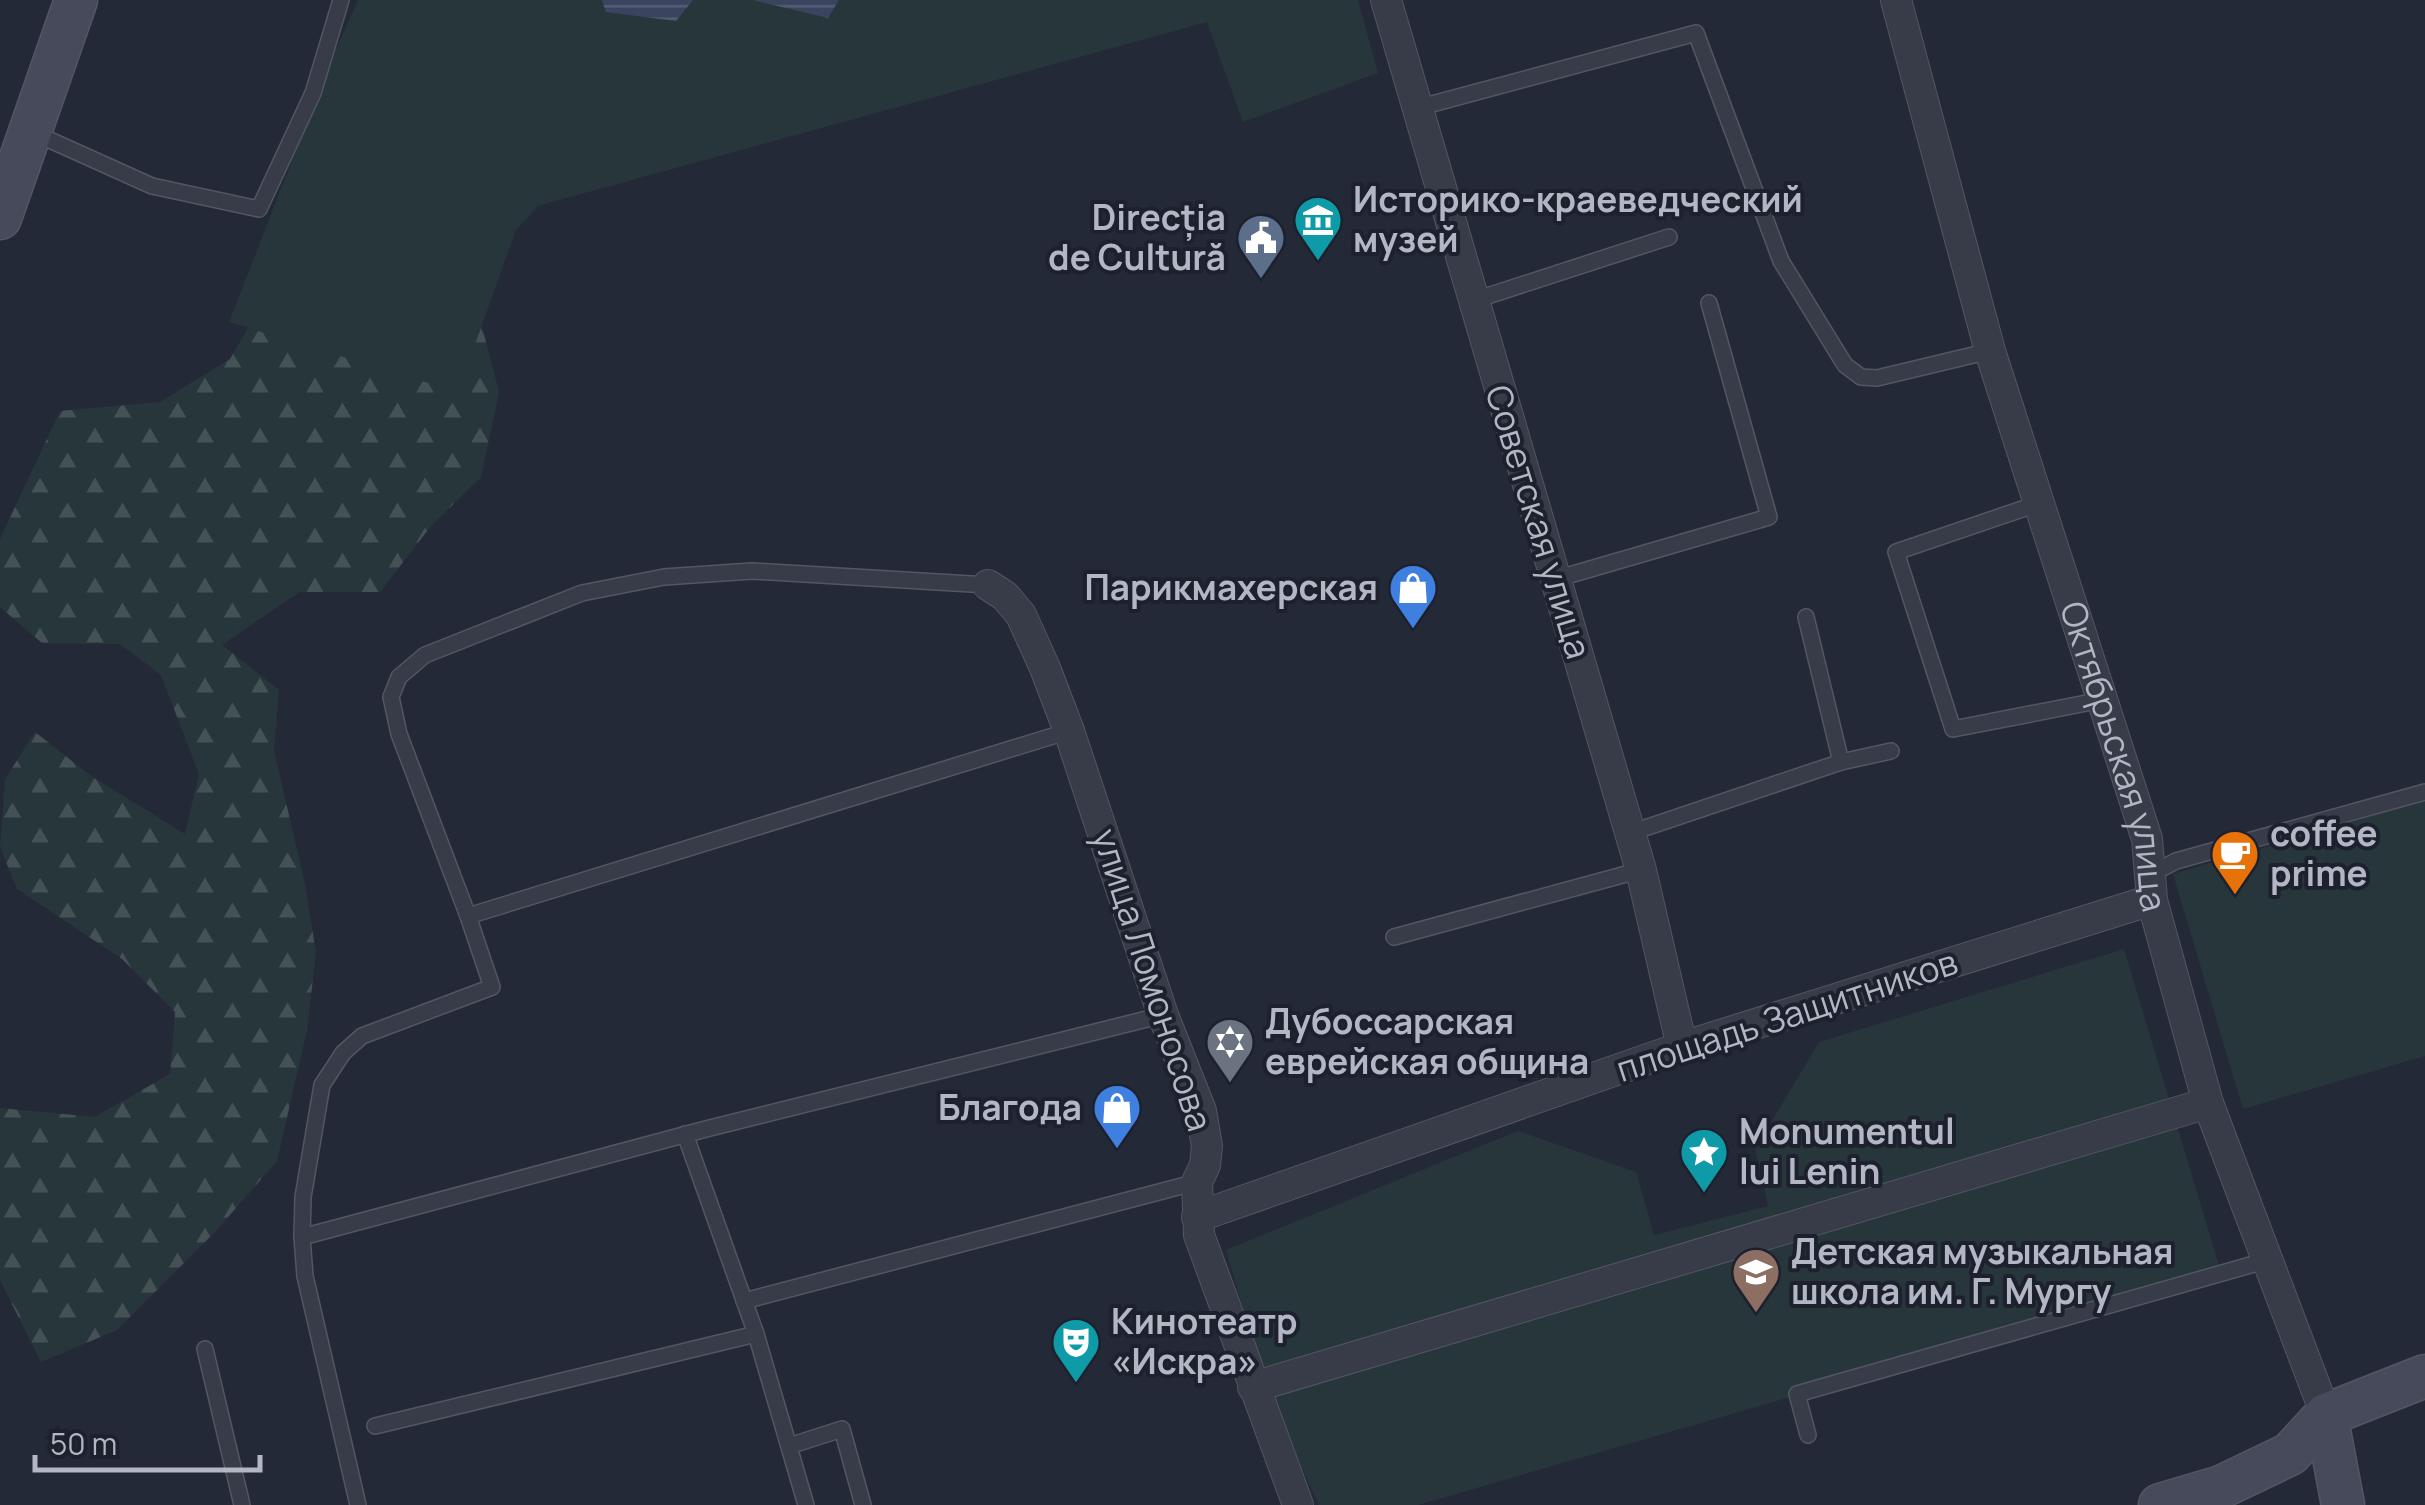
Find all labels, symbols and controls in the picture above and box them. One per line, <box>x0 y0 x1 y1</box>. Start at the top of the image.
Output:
place label: Историко-краеведческий музей <box>1353 175 1803 263</box>
place label: Direcția de Cultură <box>1048 193 1226 281</box>
museum icon: Историко-краеведческий музей <box>1292 194 1344 262</box>
public building icon: Direcția de Cultură <box>1235 212 1287 280</box>
street label: Советская улица <box>1475 379 1603 664</box>
shop icon: Парикмахерская <box>1387 562 1439 630</box>
place label: Парикмахерская <box>1084 563 1378 611</box>
street label: Октябрьская улица <box>2049 595 2179 917</box>
place label: coffee prime <box>2270 809 2378 897</box>
street label: улица Ломоносова <box>1081 822 1224 1137</box>
cafe icon: coffee prime <box>2209 828 2261 896</box>
street label: площадь Защитников <box>1610 937 1963 1093</box>
place label: Дубоссарская еврейская община <box>1265 997 1589 1085</box>
synagogue icon: Дубоссарская еврейская община <box>1204 1016 1256 1084</box>
shop icon: Благода <box>1091 1082 1143 1150</box>
place label: Благода <box>938 1083 1082 1131</box>
place label: Monumentul lui Lenin <box>1739 1107 1955 1195</box>
place icon: Monumentul lui Lenin <box>1678 1126 1730 1194</box>
place label: Детская музыкальная школа им. Г. Мургу <box>1791 1227 2174 1315</box>
school or university icon: Детская музыкальная школа им. Г. Мургу <box>1730 1246 1782 1314</box>
place label: Кинотеатр «Искра» <box>1111 1297 1298 1385</box>
theatre icon: Кинотеатр «Искра» <box>1050 1316 1102 1384</box>
scale bar <box>35 1410 260 1472</box>
text: 50 m <box>50 1423 117 1464</box>

